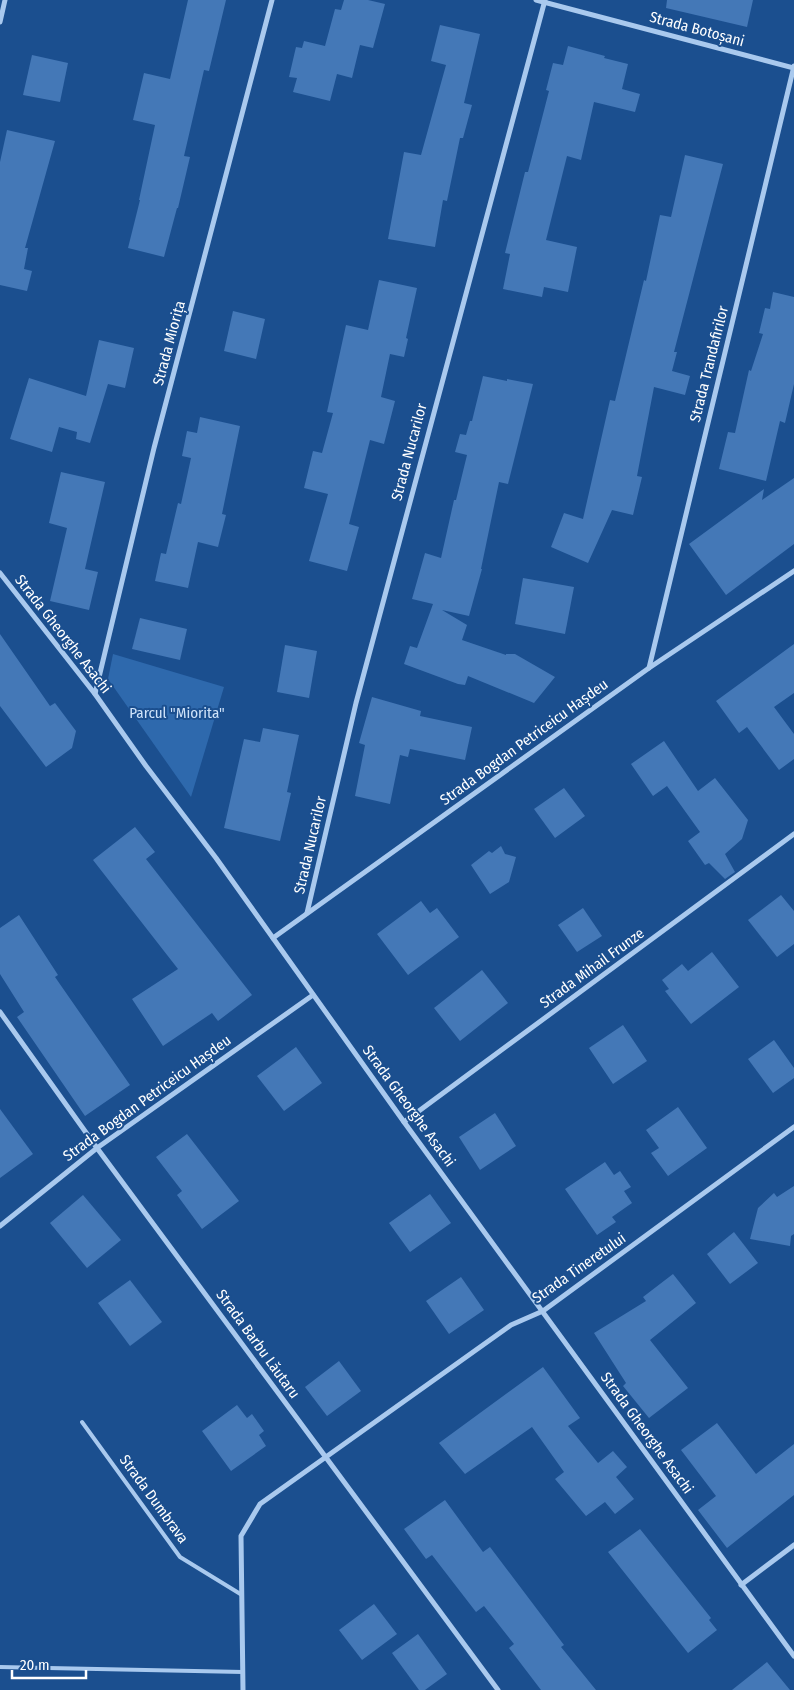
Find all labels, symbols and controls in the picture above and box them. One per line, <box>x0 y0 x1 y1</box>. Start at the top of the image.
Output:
street label: Strada Botoșani <box>647 8 746 51</box>
street label: Strada Miorița <box>149 299 190 388</box>
street label: Strada Trandafirilor <box>686 303 732 424</box>
street label: Strada Nucarilor <box>387 401 431 503</box>
street label: Strada Gheorghe Asachi <box>11 571 115 697</box>
street label: Strada Bogdan Petriceicu Hașdeu <box>437 675 612 810</box>
park label: Parcul "Miorita" <box>129 704 225 722</box>
street label: Strada Nucarilor <box>290 794 330 896</box>
street label: Strada Mihail Frunze <box>536 924 648 1012</box>
street label: Strada Bogdan Petriceicu Hașdeu <box>60 1031 235 1166</box>
street label: Strada Gheorghe Asachi <box>359 1042 459 1170</box>
street label: Strada Tineretului <box>529 1229 629 1307</box>
street label: Strada Barbu Lăutaru <box>212 1286 304 1402</box>
street label: Strada Gheorghe Asachi <box>597 1369 697 1497</box>
street label: Strada Dumbrava <box>116 1451 192 1547</box>
scale bar <box>12 1648 86 1680</box>
text: 20 m <box>20 1656 50 1674</box>

